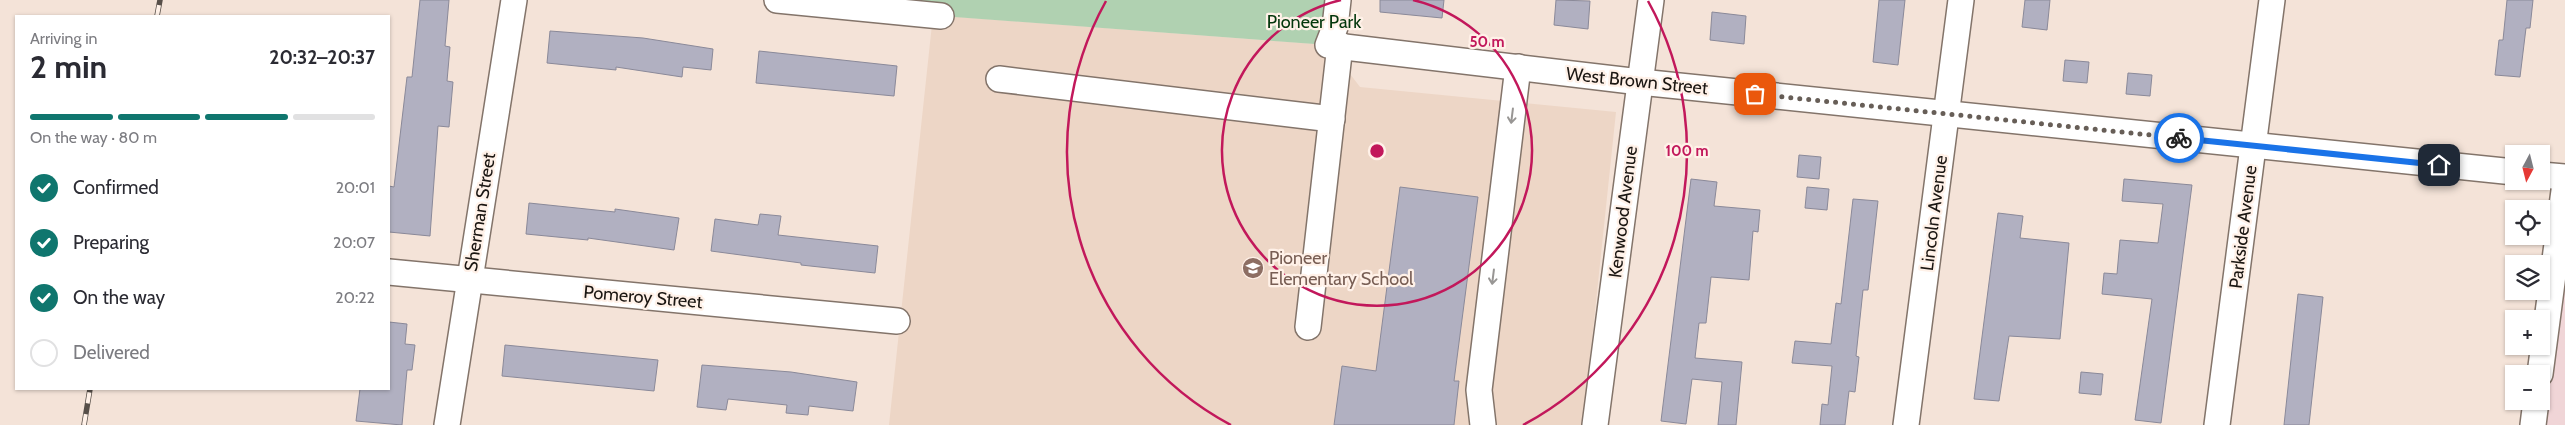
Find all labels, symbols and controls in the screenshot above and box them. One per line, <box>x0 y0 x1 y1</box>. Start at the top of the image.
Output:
park label: Pioneer Park <box>1267 11 1362 33</box>
text: Arriving in <box>30 29 97 48</box>
text: 50 m <box>1469 33 1505 51</box>
text: 20:32–20:37 <box>269 46 375 69</box>
text: 2 min <box>30 47 107 86</box>
street label: West Brown Street <box>1565 63 1709 99</box>
pin <box>1734 73 1776 115</box>
icon: bag <box>1741 80 1769 108</box>
one-way arrow <box>1507 107 1517 123</box>
courier <box>2154 113 2204 163</box>
icon: bike <box>2165 124 2193 152</box>
text: On the way · 80 m <box>30 128 157 147</box>
centre of rings <box>1368 142 1386 160</box>
text: 100 m <box>1665 142 1709 160</box>
pin <box>2418 144 2460 186</box>
street label: Kenwood Avenue <box>1604 145 1642 279</box>
north arrow <box>2505 145 2550 190</box>
map controls <box>2505 145 2550 410</box>
street label: Sherman Street <box>460 151 500 273</box>
icon: home <box>2425 151 2453 179</box>
street label: Lincoln Avenue <box>1916 154 1952 272</box>
street label: Parkside Avenue <box>2225 164 2261 290</box>
icon: check <box>30 174 58 202</box>
text: Confirmed <box>73 176 159 199</box>
text: 20:01 <box>336 178 375 197</box>
button: locate <box>2505 200 2550 245</box>
icon: check <box>30 229 58 257</box>
text: Preparing <box>73 231 149 254</box>
text: 20:07 <box>333 233 375 252</box>
place label: Pioneer Elementary School <box>1269 247 1414 290</box>
button: layers <box>2505 255 2550 300</box>
school or university icon: Pioneer Elementary School <box>1241 256 1265 280</box>
one-way arrow <box>1488 269 1498 285</box>
street label: Pomeroy Street <box>583 281 703 313</box>
icon: check <box>30 284 58 312</box>
text: On the way <box>73 286 165 309</box>
text: 20:22 <box>335 288 375 307</box>
button: + <box>2505 310 2550 355</box>
text: Delivered <box>73 341 150 364</box>
button: − <box>2505 365 2550 410</box>

